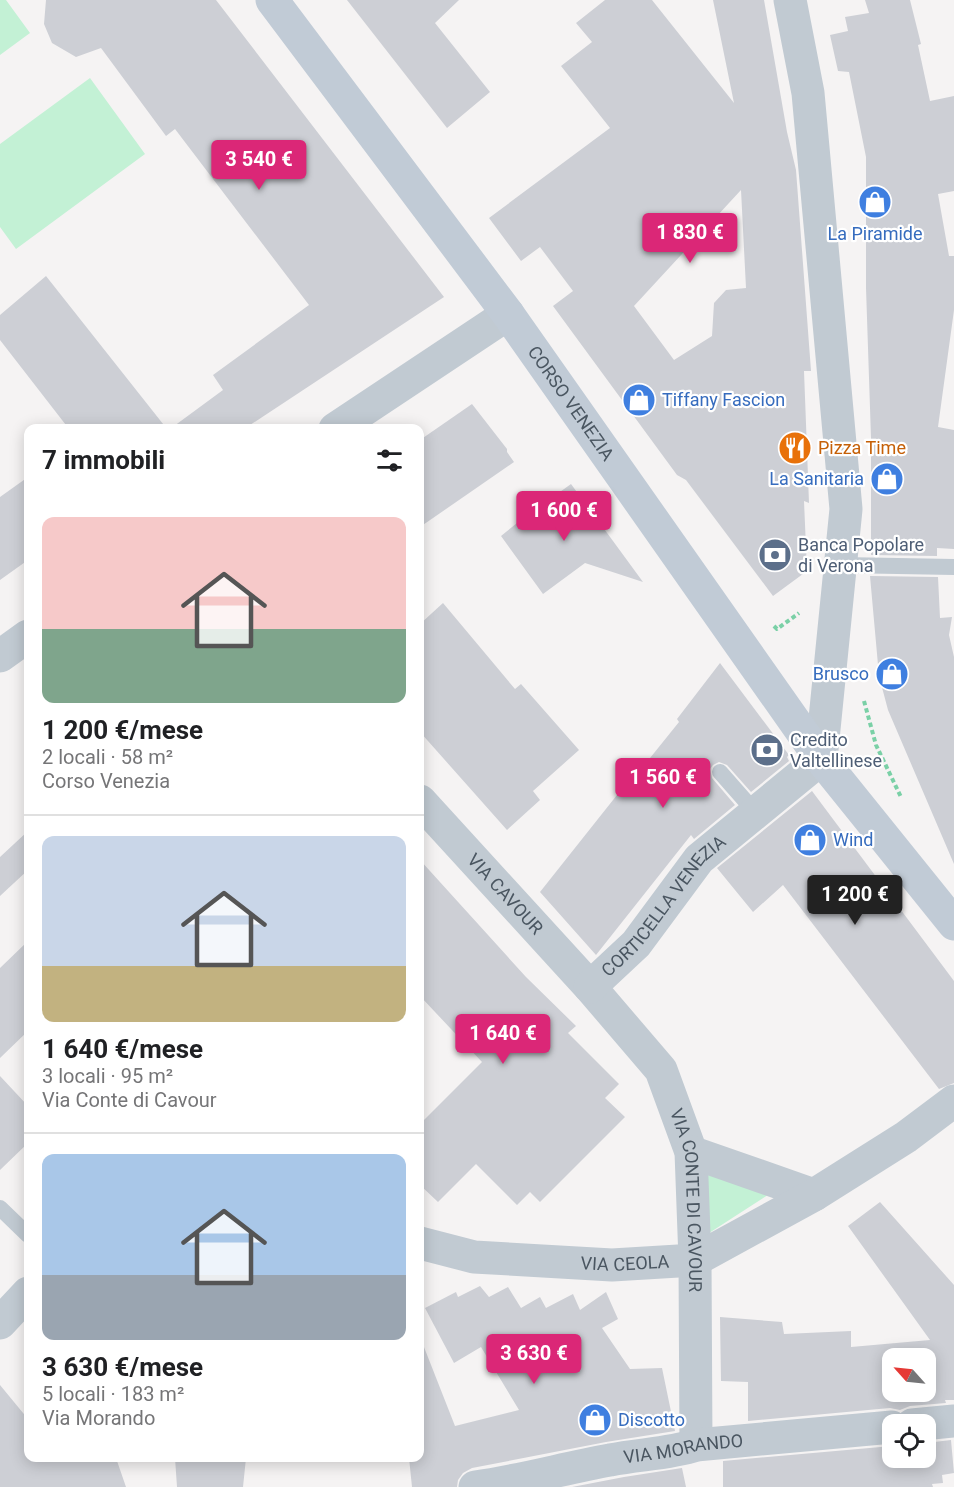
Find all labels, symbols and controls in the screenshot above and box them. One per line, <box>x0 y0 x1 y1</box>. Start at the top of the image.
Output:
pin: 3 540 € <box>204 140 314 191</box>
text: 3 540 € <box>225 147 293 171</box>
shop icon: La Piramide <box>857 184 893 220</box>
pin: 1 830 € <box>635 213 745 264</box>
text: 1 830 € <box>656 220 724 244</box>
place label: La Piramide <box>827 223 923 244</box>
street label: CORSO VENEZIA <box>524 342 619 465</box>
shop icon: Tiffany Fascion <box>621 382 657 418</box>
place label: Tiffany Fascion <box>662 389 785 410</box>
restaurant icon: Pizza Time <box>777 430 813 466</box>
place label: Pizza Time <box>818 437 906 458</box>
icon: filters <box>373 444 406 477</box>
text: 7 immobili <box>42 445 165 475</box>
shop icon: La Sanitaria <box>869 461 905 497</box>
place label: La Sanitaria <box>769 468 864 489</box>
pin: 1 600 € <box>509 491 619 542</box>
text: 1 600 € <box>530 498 598 522</box>
place label: Banca Popolare di Verona <box>798 534 924 576</box>
bank icon: Banca Popolare di Verona <box>757 537 793 573</box>
icon: home <box>170 556 278 664</box>
shop icon: Brusco <box>874 656 910 692</box>
place label: Brusco <box>813 663 869 684</box>
text: 1 200 €/mese <box>42 715 203 745</box>
place label: Credito Valtellinese <box>790 729 882 771</box>
bank icon: Credito Valtellinese <box>749 732 785 768</box>
text: 2 locali · 58 m² <box>42 745 173 769</box>
pin: 1 560 € <box>608 758 718 809</box>
text: 1 560 € <box>629 765 697 789</box>
text: Corso Venezia <box>42 769 170 793</box>
shop icon: Wind <box>792 822 828 858</box>
place label: Wind <box>833 829 873 850</box>
street label: CORTICELLA VENEZIA <box>597 830 730 981</box>
street label: VIA CAVOUR <box>463 849 548 938</box>
icon: home <box>170 875 278 983</box>
pin: 1 200 € <box>800 875 910 926</box>
text: 1 200 € <box>821 882 889 906</box>
pin: 1 640 € <box>448 1014 558 1065</box>
text: 1 640 € <box>469 1021 537 1045</box>
text: 1 640 €/mese <box>42 1034 203 1064</box>
text: 3 locali · 95 m² <box>42 1064 173 1088</box>
text: Via Conte di Cavour <box>42 1088 217 1112</box>
street label: VIA CONTE DI CAVOUR <box>666 1106 706 1292</box>
icon: home <box>170 1193 278 1301</box>
street label: VIA CEOLA <box>580 1251 670 1275</box>
pin: 3 630 € <box>479 1334 589 1385</box>
text: 3 630 € <box>500 1341 568 1365</box>
north arrow <box>882 1348 936 1402</box>
map controls <box>882 1348 936 1468</box>
text: 3 630 €/mese <box>42 1352 203 1382</box>
text: 5 locali · 183 m² <box>42 1382 184 1406</box>
shop icon: Discotto <box>577 1402 613 1438</box>
text: Via Morando <box>42 1406 155 1430</box>
place label: Discotto <box>618 1409 685 1430</box>
button: locate <box>882 1414 936 1468</box>
street label: VIA MORANDO <box>622 1430 744 1467</box>

